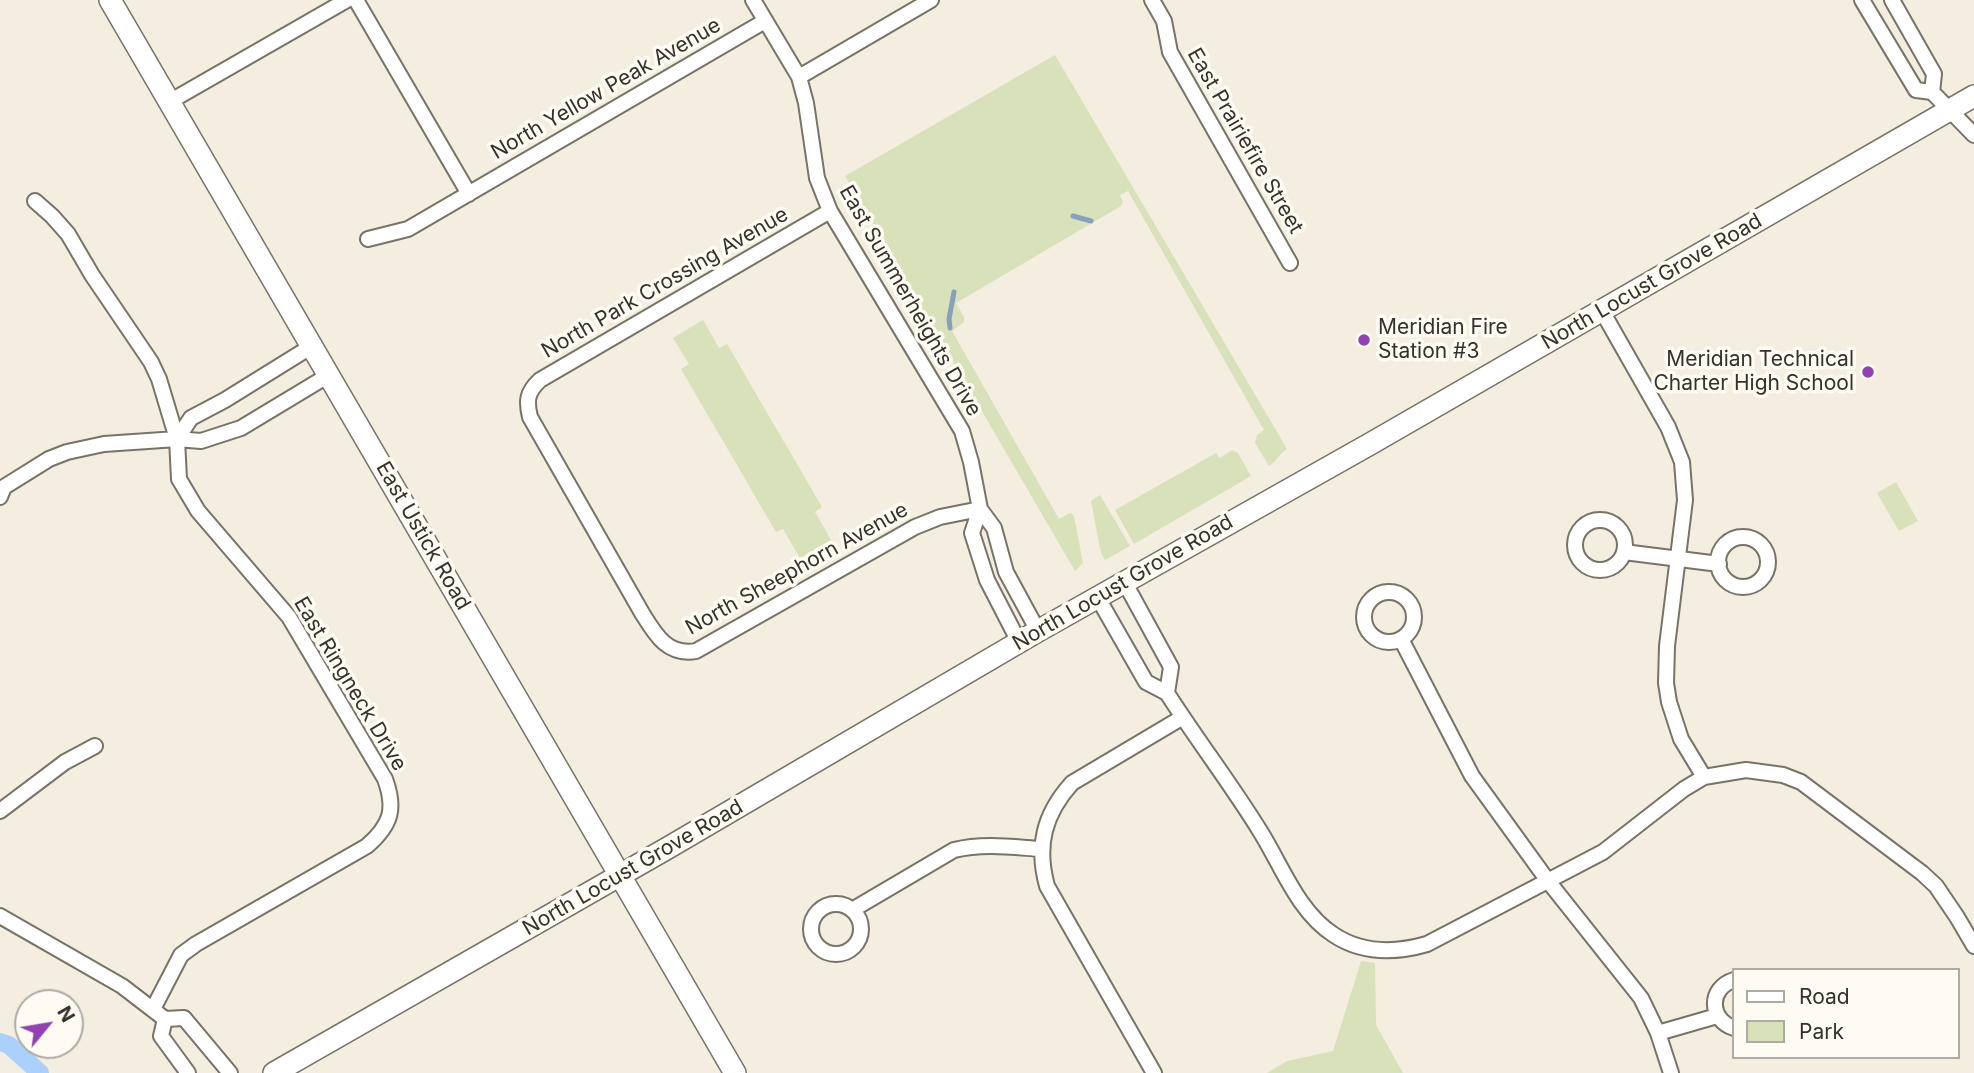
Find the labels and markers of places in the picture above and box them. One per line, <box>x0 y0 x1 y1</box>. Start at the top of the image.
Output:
place label: Meridian Fire Station #3 <box>1378 315 1508 365</box>
marker: Meridian Fire Station #3 <box>1356 332 1372 348</box>
place label: Meridian Technical Charter High School <box>1653 347 1854 397</box>
marker: Meridian Technical Charter High School <box>1860 364 1876 380</box>

